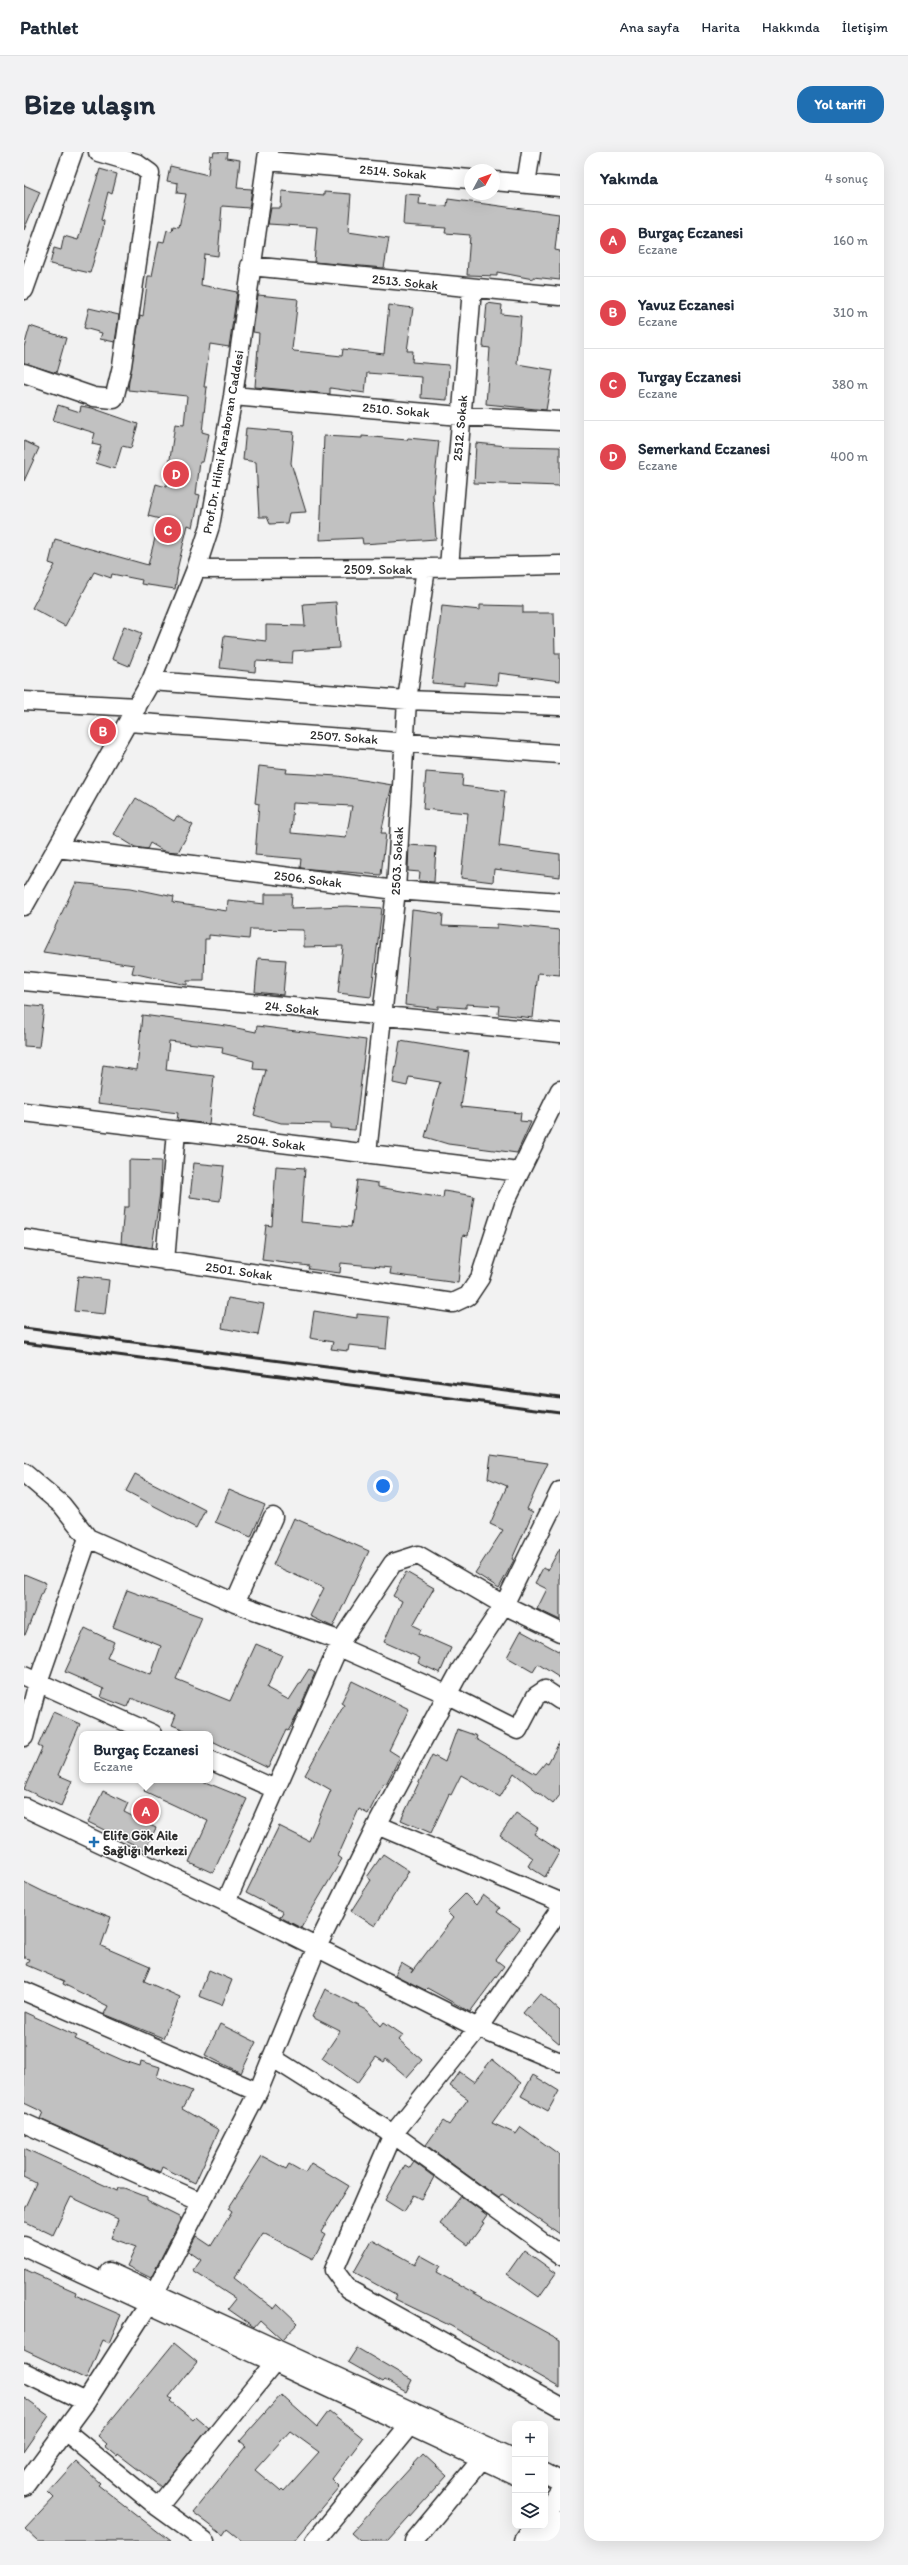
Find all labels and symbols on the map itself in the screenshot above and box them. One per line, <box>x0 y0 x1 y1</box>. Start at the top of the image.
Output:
street label: 2514. Sokak <box>359 162 428 182</box>
north arrow <box>464 164 500 200</box>
street label: 2513. Sokak <box>371 271 439 293</box>
street label: Prof.Dr. Hilmi Karaboran Caddesi <box>199 349 247 535</box>
street label: 2512. Sokak <box>450 394 470 462</box>
street label: 2510. Sokak <box>362 400 431 420</box>
pin: D <box>163 459 189 489</box>
pin: C <box>155 515 181 545</box>
street label: 2509. Sokak <box>344 562 413 577</box>
pin: B <box>90 716 116 746</box>
street label: 2507. Sokak <box>310 727 379 747</box>
street label: 2503. Sokak <box>388 826 406 896</box>
street label: 2506. Sokak <box>273 867 343 891</box>
street label: 24. Sokak <box>264 998 320 1018</box>
street label: 2504. Sokak <box>236 1130 307 1154</box>
street label: 2501. Sokak <box>205 1259 274 1283</box>
your location <box>373 1476 393 1496</box>
pin: A <box>133 1796 159 1826</box>
place label: Elife Gök Aile Sağlığı Merkezi <box>103 1828 187 1859</box>
marker: Elife Gök Aile Sağlığı Merkezi <box>88 1836 100 1848</box>

